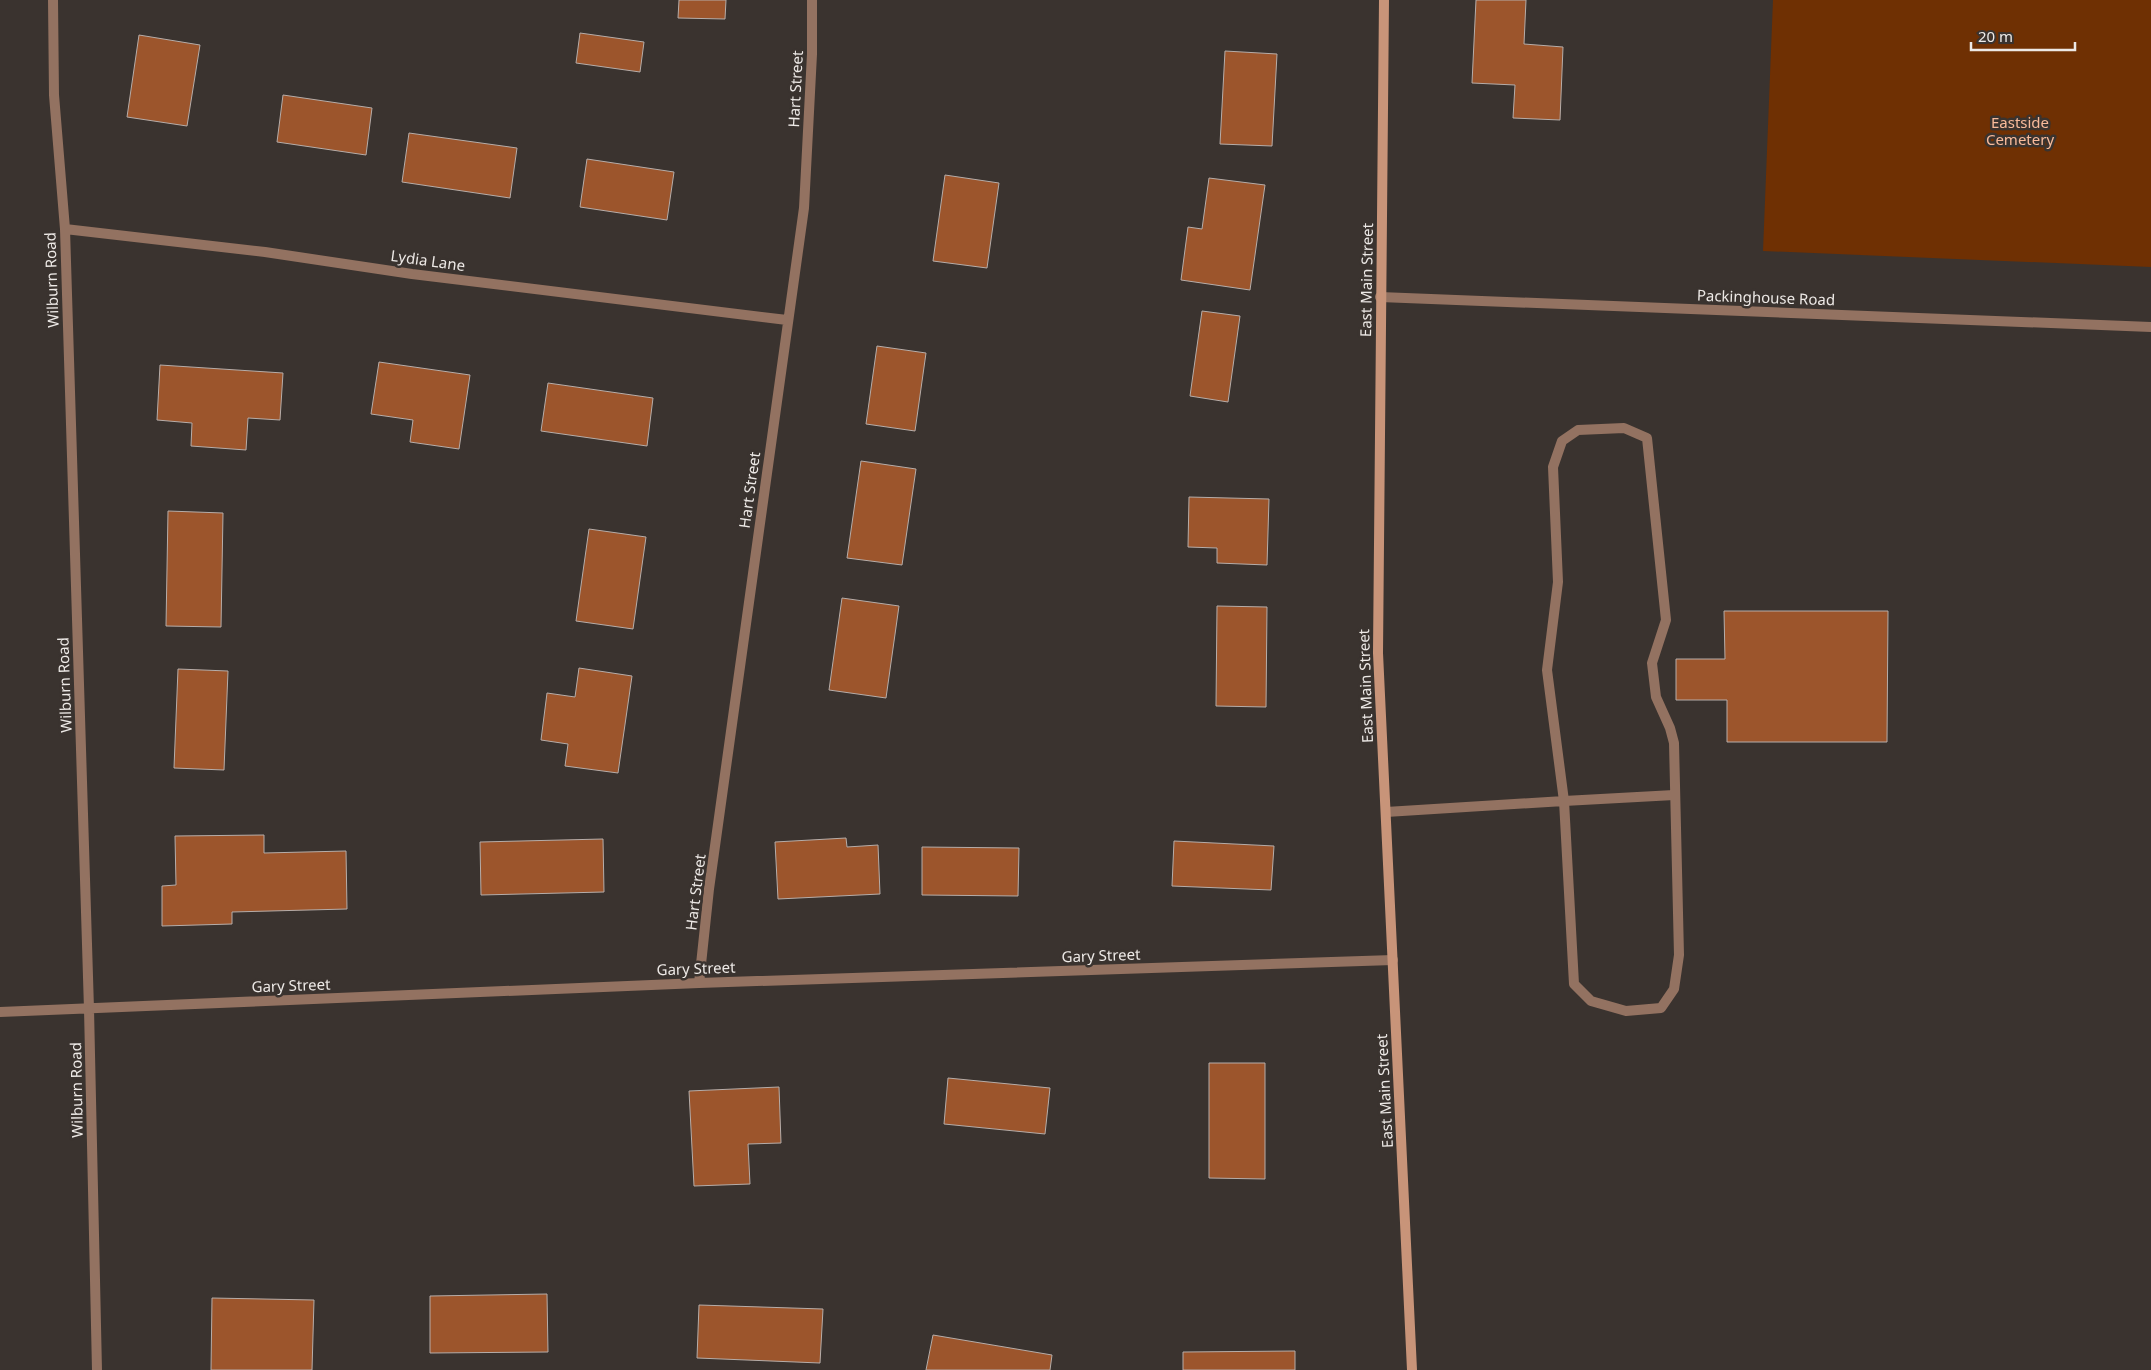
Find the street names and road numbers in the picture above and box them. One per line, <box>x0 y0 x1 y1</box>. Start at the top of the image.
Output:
street label: Hart Street <box>783 49 807 128</box>
street label: East Main Street <box>1355 222 1377 337</box>
street label: Wilburn Road <box>39 232 63 328</box>
street label: Lydia Lane <box>390 245 466 275</box>
street label: Packinghouse Road <box>1697 285 1835 309</box>
street label: Hart Street <box>734 450 764 529</box>
street label: East Main Street <box>1353 628 1377 743</box>
street label: Wilburn Road <box>52 637 76 733</box>
street label: Hart Street <box>680 852 710 931</box>
street label: Gary Street <box>1061 944 1141 966</box>
street label: Gary Street <box>656 957 736 979</box>
street label: Gary Street <box>251 974 331 996</box>
street label: East Main Street <box>1371 1033 1397 1149</box>
street label: Wilburn Road <box>65 1042 87 1138</box>

